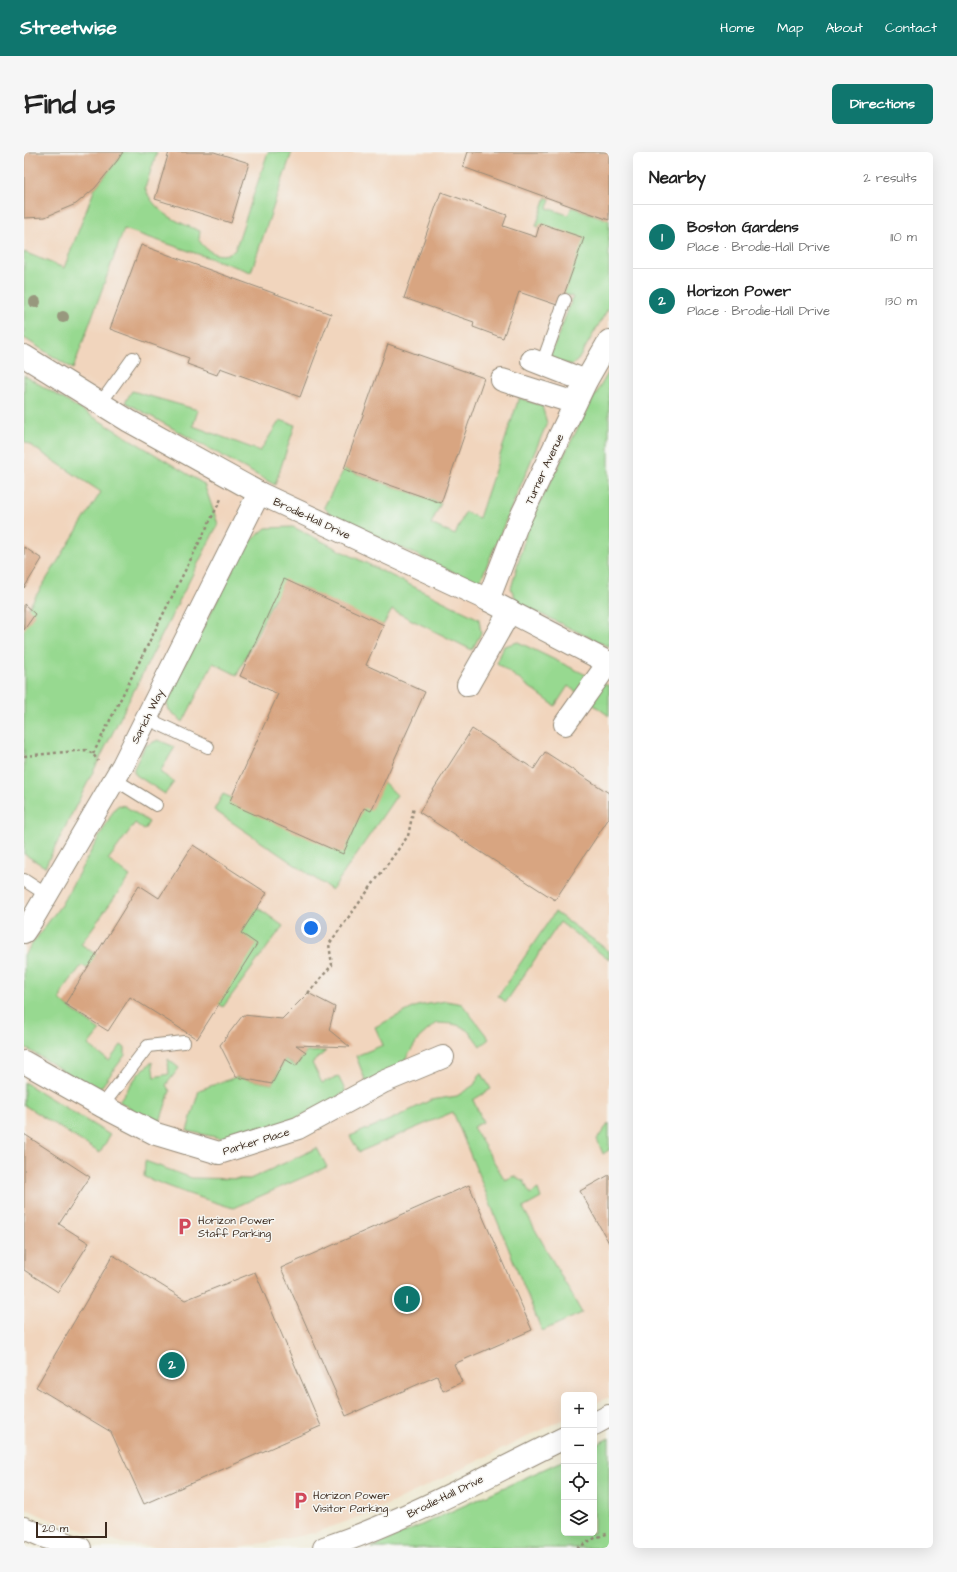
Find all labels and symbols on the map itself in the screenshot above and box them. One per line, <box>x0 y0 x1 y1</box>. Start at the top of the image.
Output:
street label: Turner Avenue <box>522 431 567 507</box>
street label: Brodie-Hall Drive <box>271 494 353 543</box>
street label: Sarich Way <box>127 686 168 746</box>
your location <box>301 918 321 938</box>
street label: Parker Place <box>221 1124 291 1159</box>
place label: Horizon Power Staff Parking <box>198 1213 274 1242</box>
parking icon: Horizon Power Staff Parking <box>175 1216 195 1236</box>
pin: 1 <box>394 1284 420 1314</box>
pin: 2 <box>159 1350 185 1380</box>
street label: Brodie-Hall Drive <box>404 1471 486 1521</box>
place label: Horizon Power Visitor Parking <box>313 1488 389 1517</box>
parking icon: Horizon Power Visitor Parking <box>290 1491 310 1511</box>
scale bar <box>36 1520 107 1539</box>

